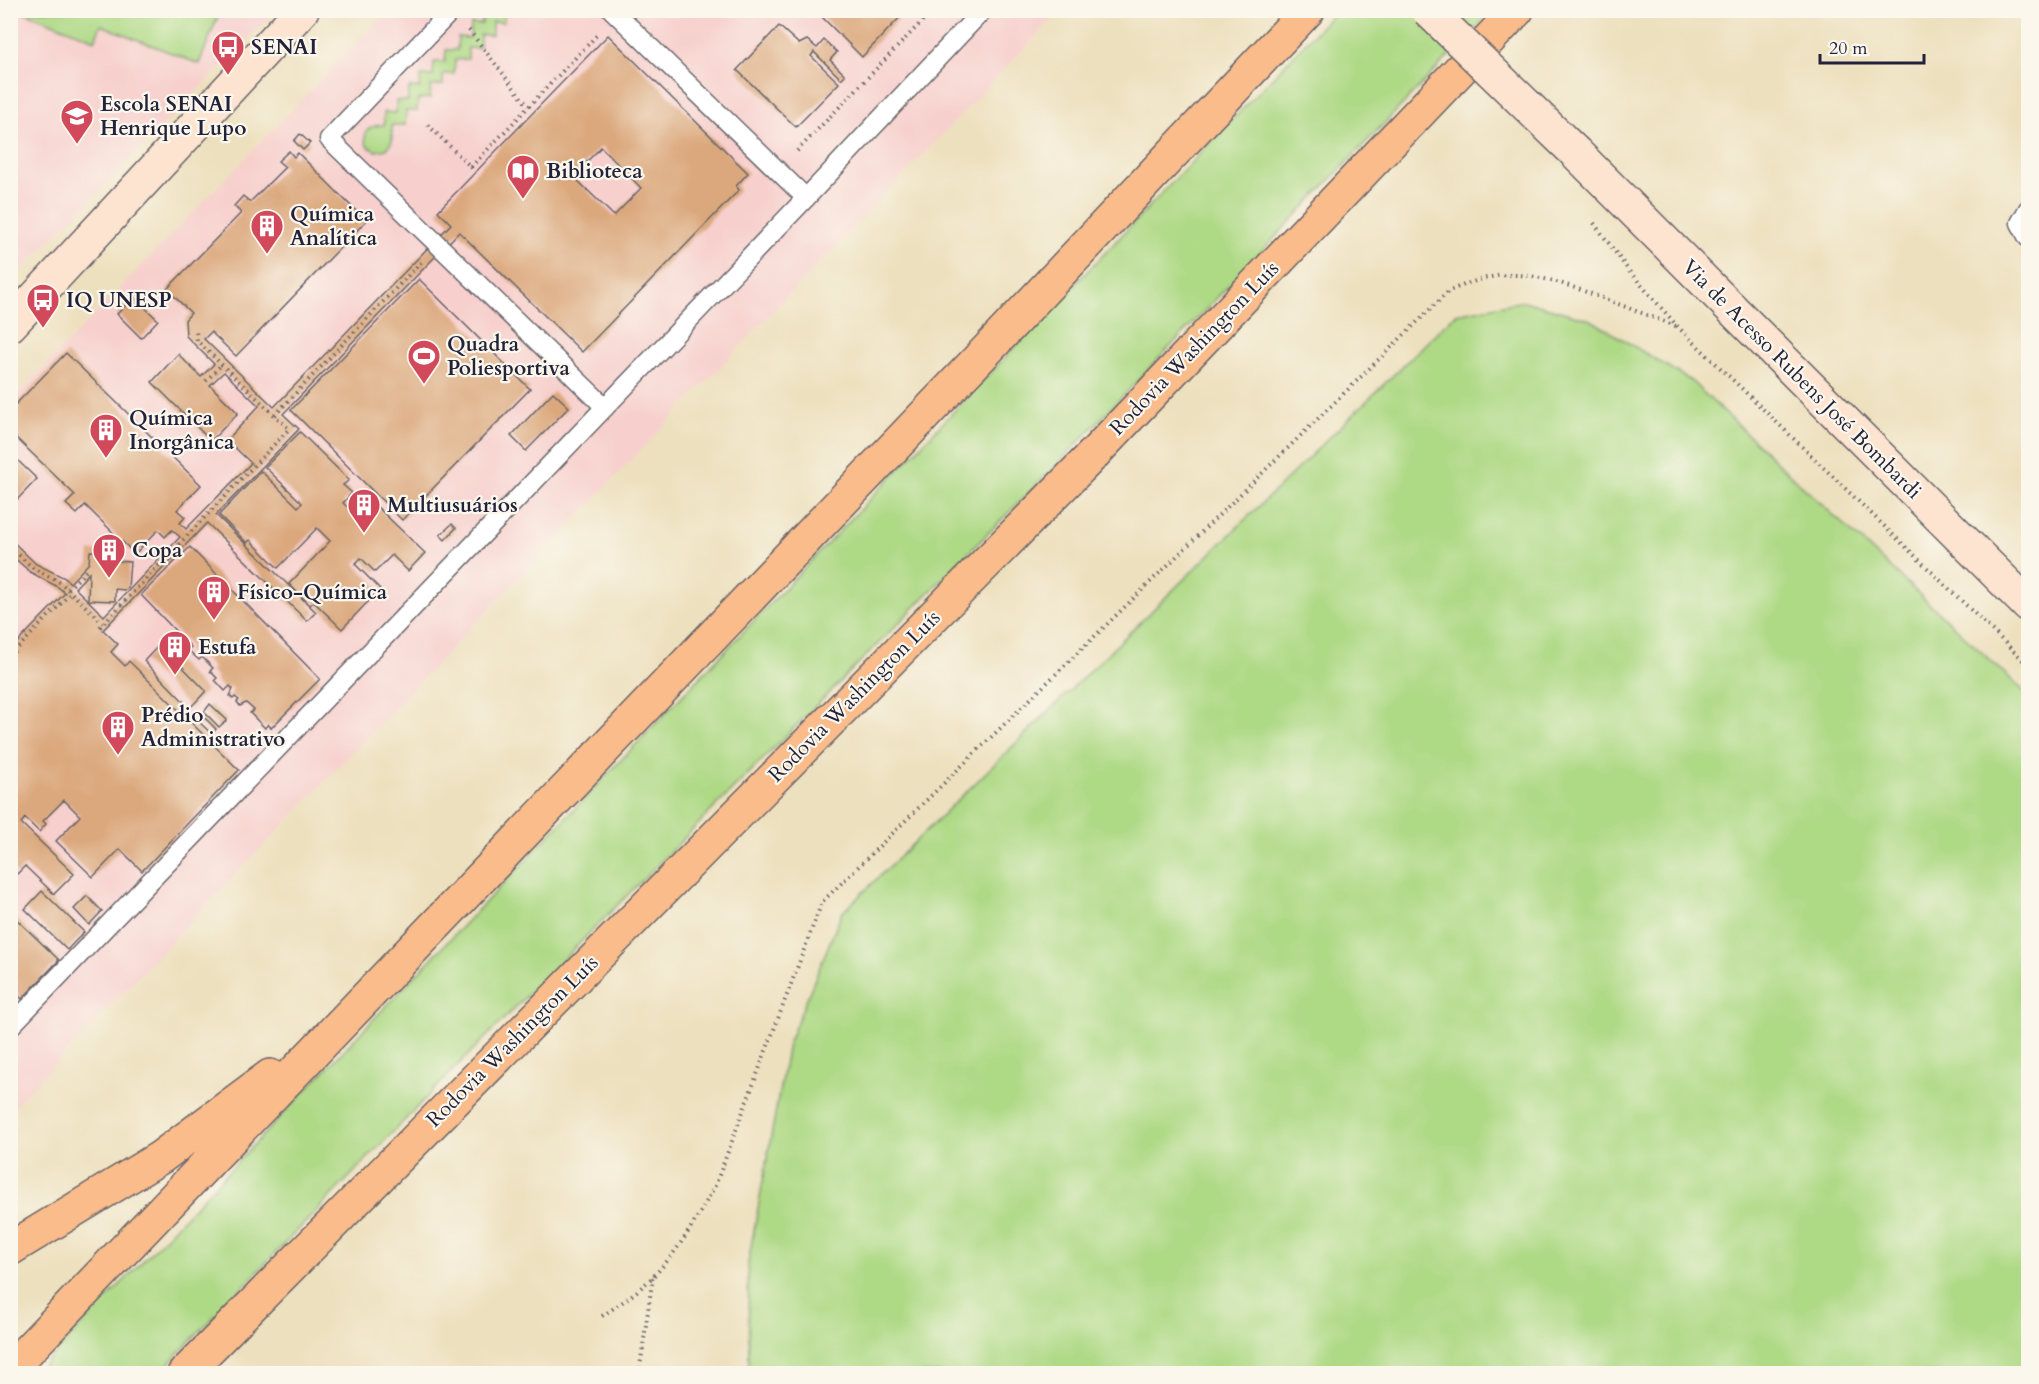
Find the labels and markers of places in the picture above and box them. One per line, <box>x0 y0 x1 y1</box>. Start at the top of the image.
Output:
bus stop icon: SENAI <box>210 29 246 76</box>
place label: SENAI <box>251 33 317 62</box>
place label: Escola SENAI Henrique Lupo <box>100 90 247 143</box>
school or university icon: Escola SENAI Henrique Lupo <box>59 98 95 145</box>
library icon: Biblioteca <box>505 153 541 200</box>
place label: Biblioteca <box>546 157 643 186</box>
place label: Química Analítica <box>290 200 378 253</box>
building icon: Química Analítica <box>249 208 285 255</box>
bus stop icon: IQ UNESP <box>25 282 61 329</box>
place label: IQ UNESP <box>66 286 172 315</box>
place label: Quadra Poliesportiva <box>447 330 570 383</box>
sports icon: Quadra Poliesportiva <box>406 338 442 385</box>
place label: Química Inorgânica <box>129 404 235 457</box>
building icon: Química Inorgânica <box>88 412 124 459</box>
building icon: Multiusuários <box>346 487 382 534</box>
place label: Multiusuários <box>387 491 518 520</box>
building icon: Copa <box>91 532 127 579</box>
place label: Copa <box>132 536 183 565</box>
building icon: Físico-Química <box>196 574 232 621</box>
place label: Físico-Química <box>237 578 388 607</box>
building icon: Estufa <box>157 629 193 676</box>
place label: Estufa <box>198 633 257 662</box>
place label: Prédio Administrativo <box>141 701 285 754</box>
building icon: Prédio Administrativo <box>100 709 136 756</box>

